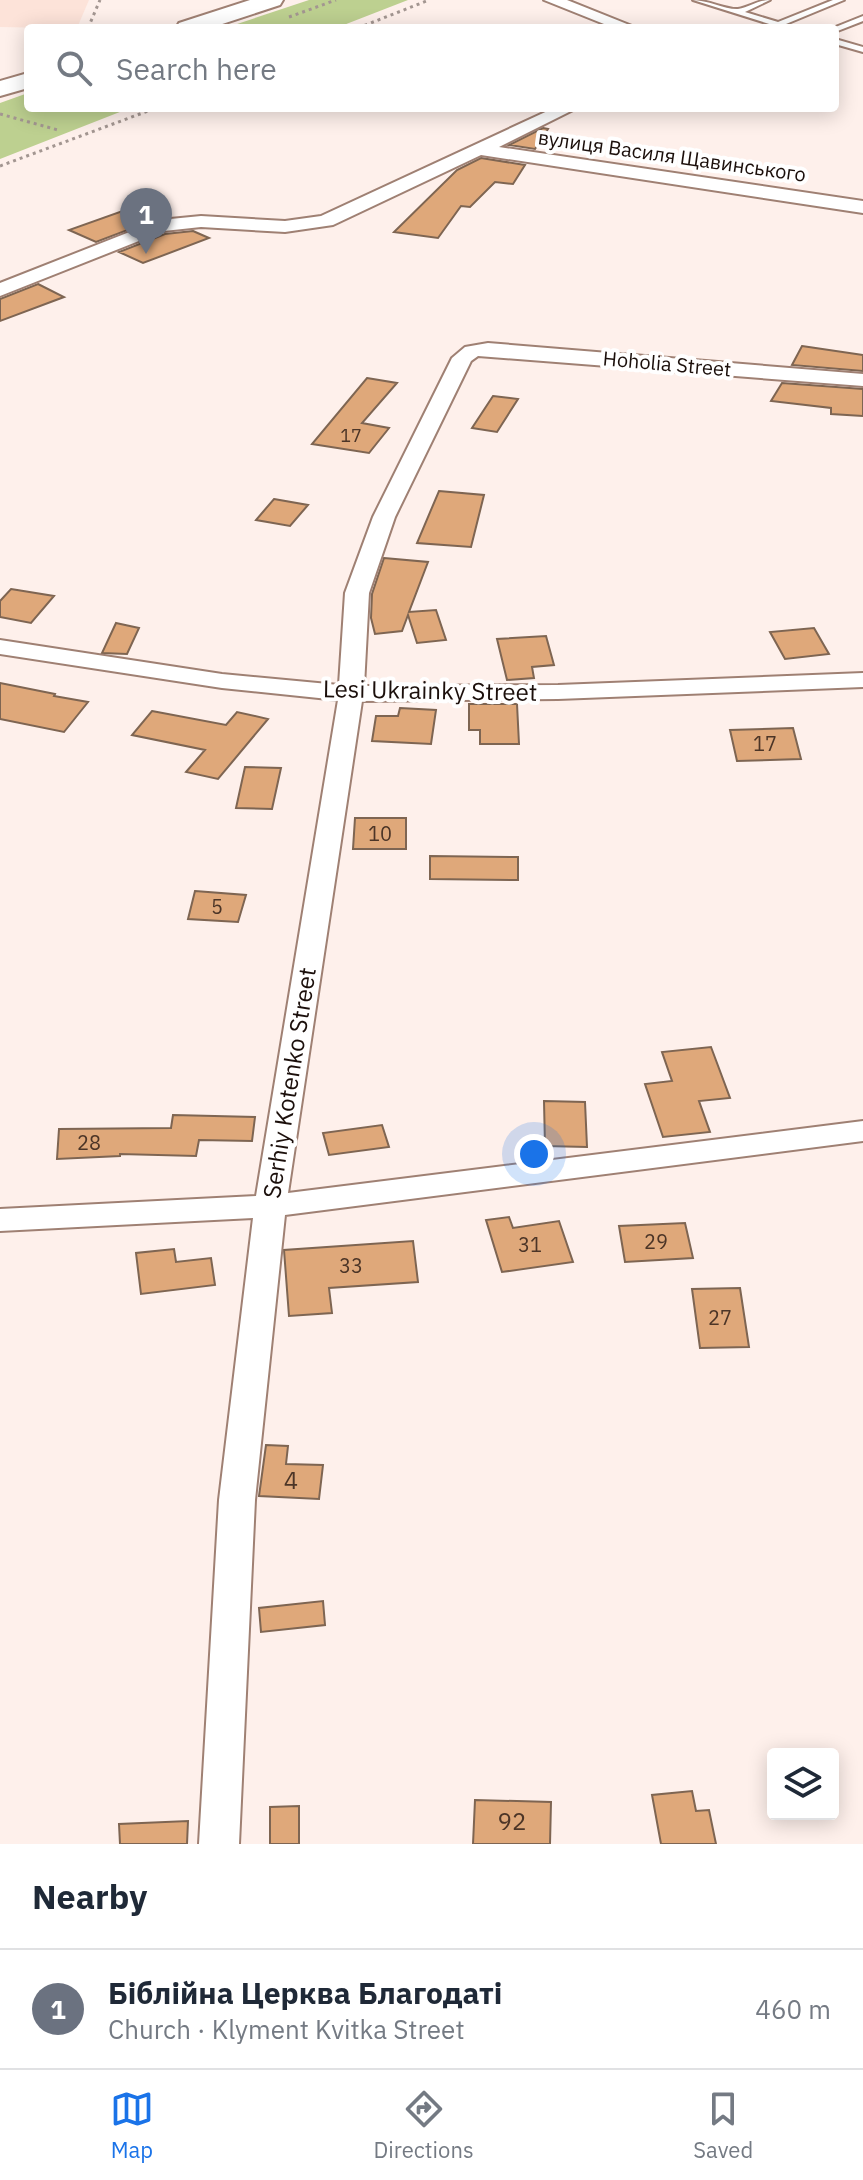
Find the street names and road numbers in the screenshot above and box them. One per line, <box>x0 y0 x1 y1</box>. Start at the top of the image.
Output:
street label: вулиця Василя Щавинського <box>536 123 808 188</box>
street label: Hoholia Street <box>602 344 732 383</box>
street label: Lesi Ukrainky Street <box>322 672 538 708</box>
street label: Serhiy Kotenko Street <box>255 965 323 1201</box>

